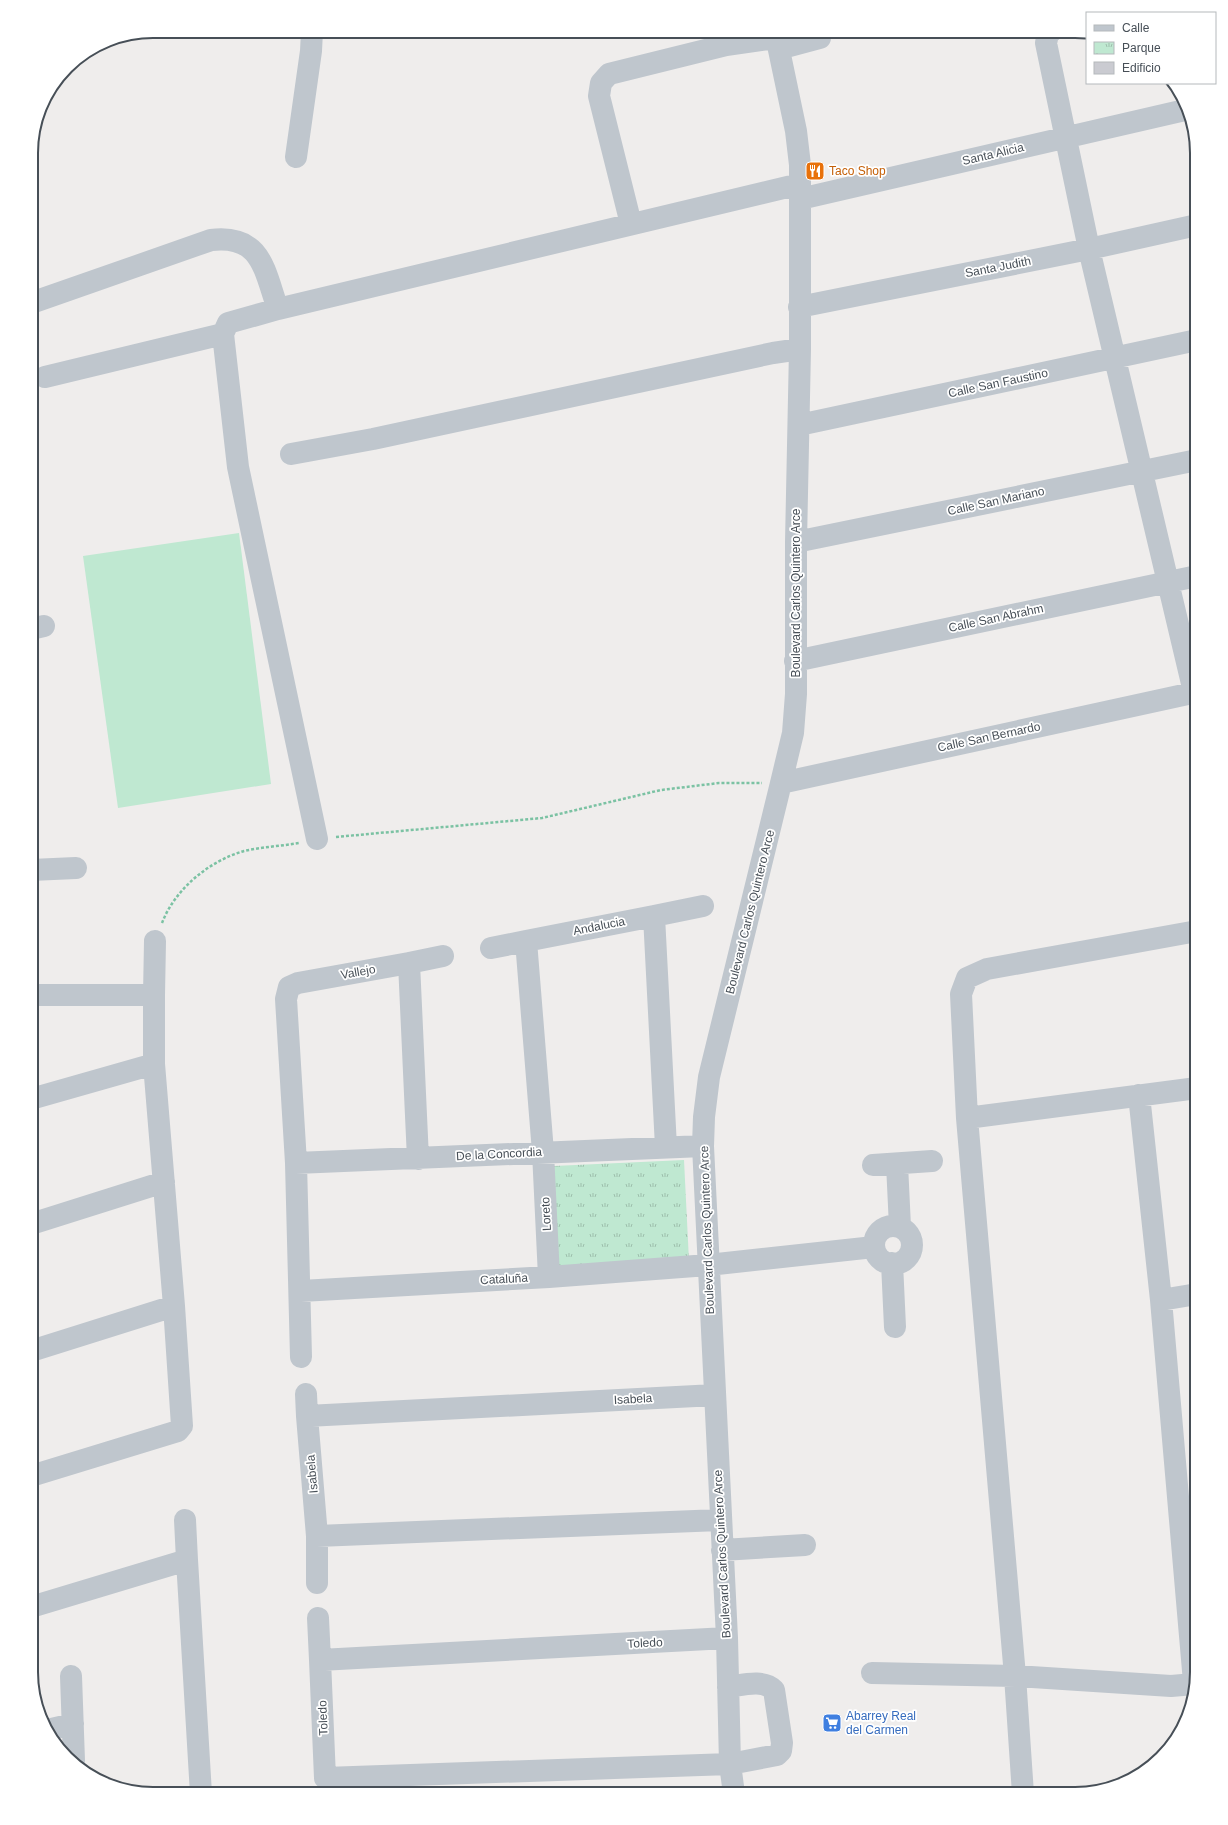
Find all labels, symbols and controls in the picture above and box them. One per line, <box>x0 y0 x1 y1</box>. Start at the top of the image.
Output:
legend <box>1086 12 1216 84</box>
text: Calle <box>1122 21 1150 35</box>
text: Parque <box>1122 41 1161 55</box>
text: Edificio <box>1122 61 1161 75</box>
street label: Santa Alicia <box>961 140 1025 168</box>
restaurant icon: Taco Shop <box>804 160 826 182</box>
place label: Taco Shop <box>829 164 886 178</box>
street label: Santa Judith <box>964 254 1032 280</box>
street label: Calle San Faustino <box>947 366 1049 400</box>
street label: Calle San Mariano <box>946 484 1046 518</box>
street label: Boulevard Carlos Quintero Arce <box>789 508 803 677</box>
street label: Calle San Abrahm <box>947 601 1045 635</box>
street label: Calle San Bernardo <box>936 719 1042 755</box>
street label: Boulevard Carlos Quintero Arce <box>723 828 777 996</box>
street label: Andalucia <box>572 914 627 938</box>
street label: Vallejo <box>339 962 377 982</box>
street label: De la Concordia <box>456 1145 543 1163</box>
street label: Boulevard Carlos Quintero Arce <box>697 1145 717 1315</box>
street label: Loreto <box>538 1196 554 1231</box>
street label: Cataluña <box>480 1271 529 1287</box>
street label: Isabela <box>613 1391 653 1407</box>
street label: Isabela <box>303 1454 321 1494</box>
street label: Boulevard Carlos Quintero Arce <box>711 1469 733 1639</box>
street label: Toledo <box>627 1635 663 1651</box>
street label: Toledo <box>315 1700 331 1736</box>
place label: Abarrey Real del Carmen <box>846 1709 916 1737</box>
supermarket icon: Abarrey Real del Carmen <box>821 1712 843 1734</box>

